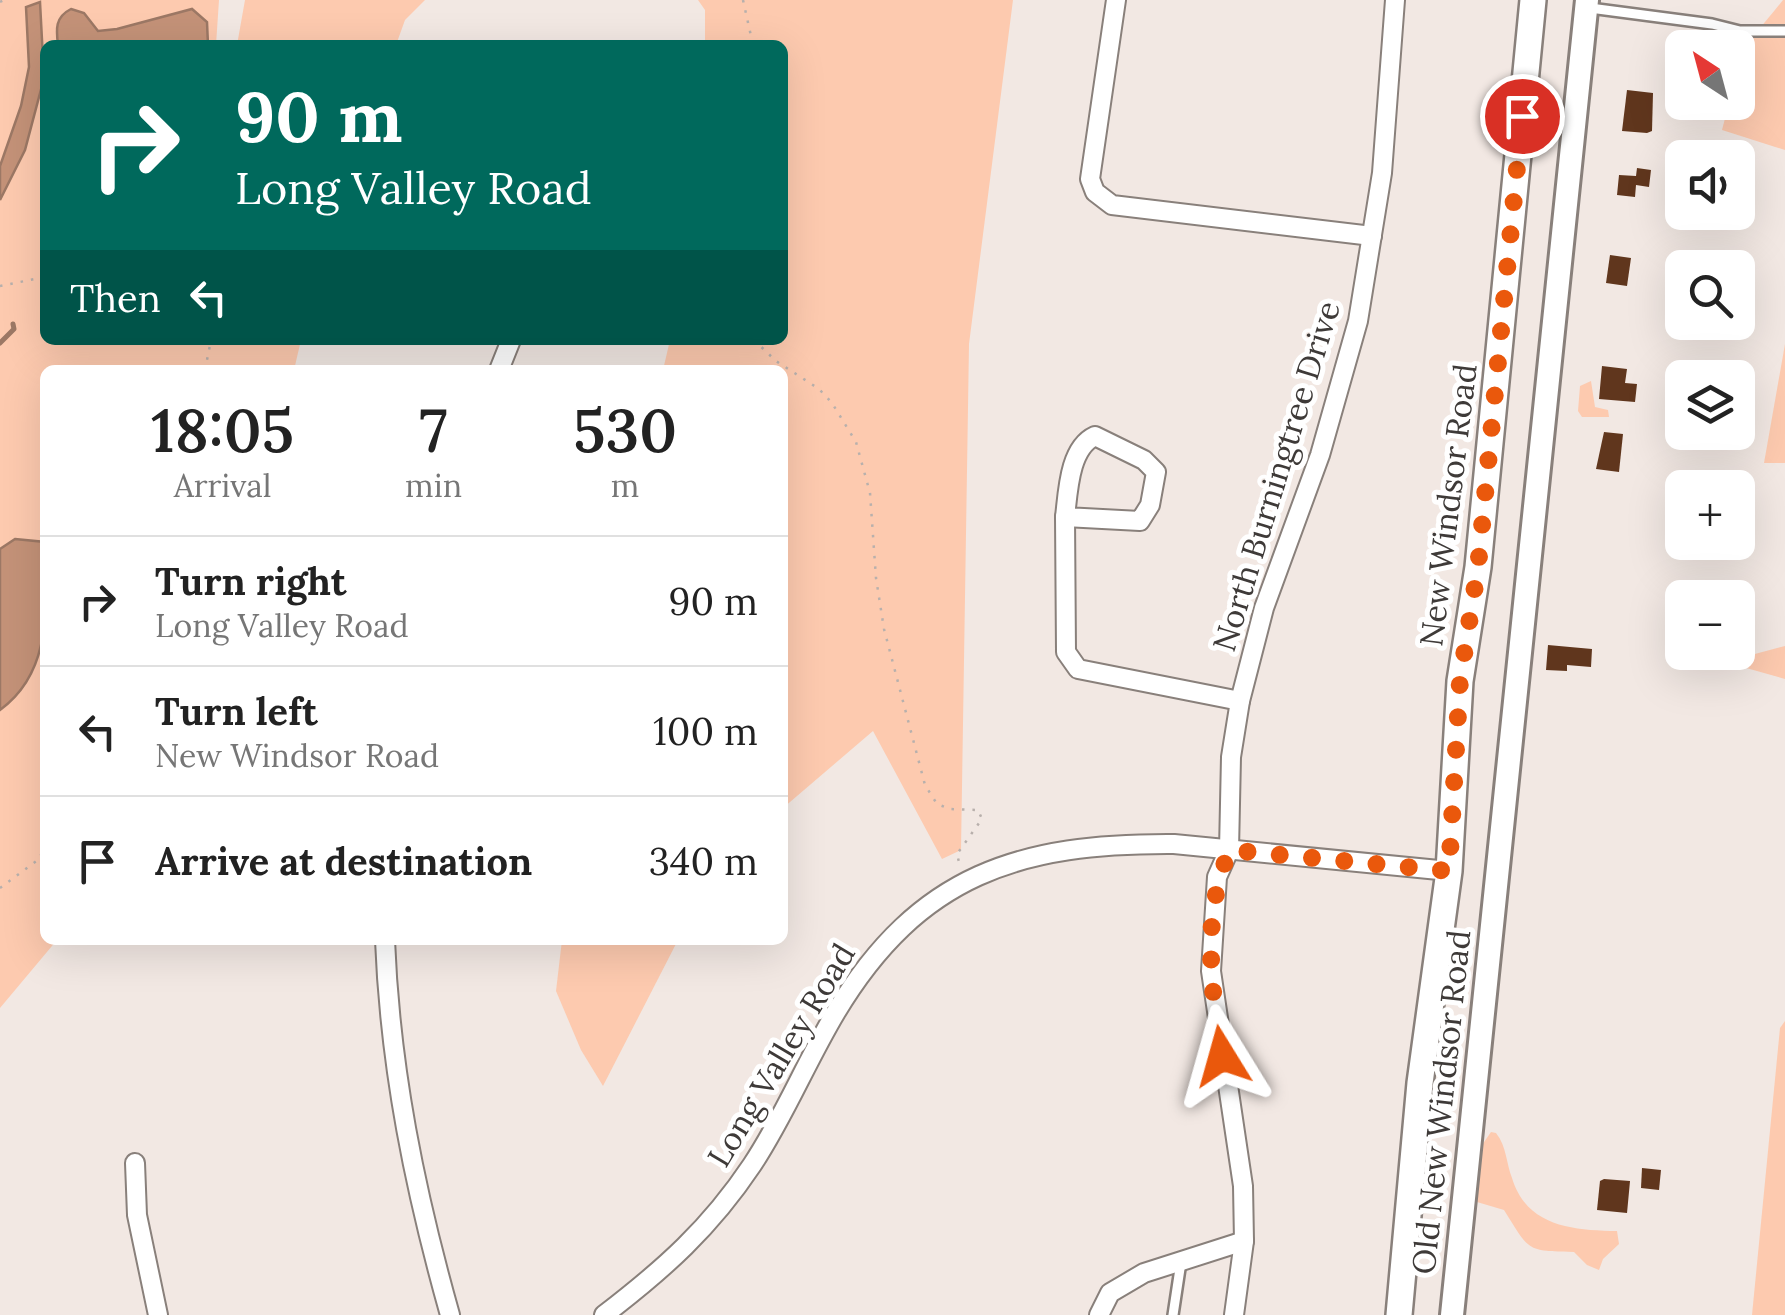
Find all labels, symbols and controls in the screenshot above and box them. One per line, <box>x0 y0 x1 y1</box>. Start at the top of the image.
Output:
north arrow <box>1665 30 1755 120</box>
map controls <box>1665 30 1755 670</box>
text: 90 m <box>235 72 403 161</box>
pin <box>1480 74 1565 159</box>
icon: right <box>70 80 200 210</box>
icon: arrive <box>1495 89 1550 144</box>
button: sound <box>1665 140 1755 230</box>
text: Long Valley Road <box>235 159 592 216</box>
button: search <box>1665 250 1755 340</box>
icon: left <box>181 270 236 325</box>
text: Then <box>70 274 161 322</box>
street label: North Burningtree Drive <box>1203 296 1349 656</box>
button: layers <box>1665 360 1755 450</box>
street label: New Windsor Road <box>1410 361 1486 649</box>
text: 18:05 <box>151 392 294 468</box>
text: 7 <box>420 392 448 468</box>
text: 530 <box>573 392 677 468</box>
text: Arrival <box>174 465 271 506</box>
text: min <box>405 465 462 506</box>
text: m <box>611 465 639 506</box>
button: + <box>1665 470 1755 560</box>
text: Turn right <box>155 557 346 605</box>
icon: right <box>70 574 125 629</box>
text: 90 m <box>668 577 758 625</box>
button: − <box>1665 580 1755 670</box>
text: Long Valley Road <box>155 605 409 646</box>
text: Turn left <box>155 687 318 735</box>
icon: left <box>70 704 125 759</box>
text: 100 m <box>653 707 758 755</box>
text: New Windsor Road <box>155 735 439 776</box>
icon: arrive <box>70 834 125 889</box>
text: Arrive at destination <box>155 837 532 885</box>
text: 340 m <box>649 837 758 885</box>
street label: Old New Windsor Road <box>1403 928 1479 1276</box>
street label: Long Valley Road <box>698 936 864 1174</box>
position arrow <box>1170 1004 1274 1108</box>

